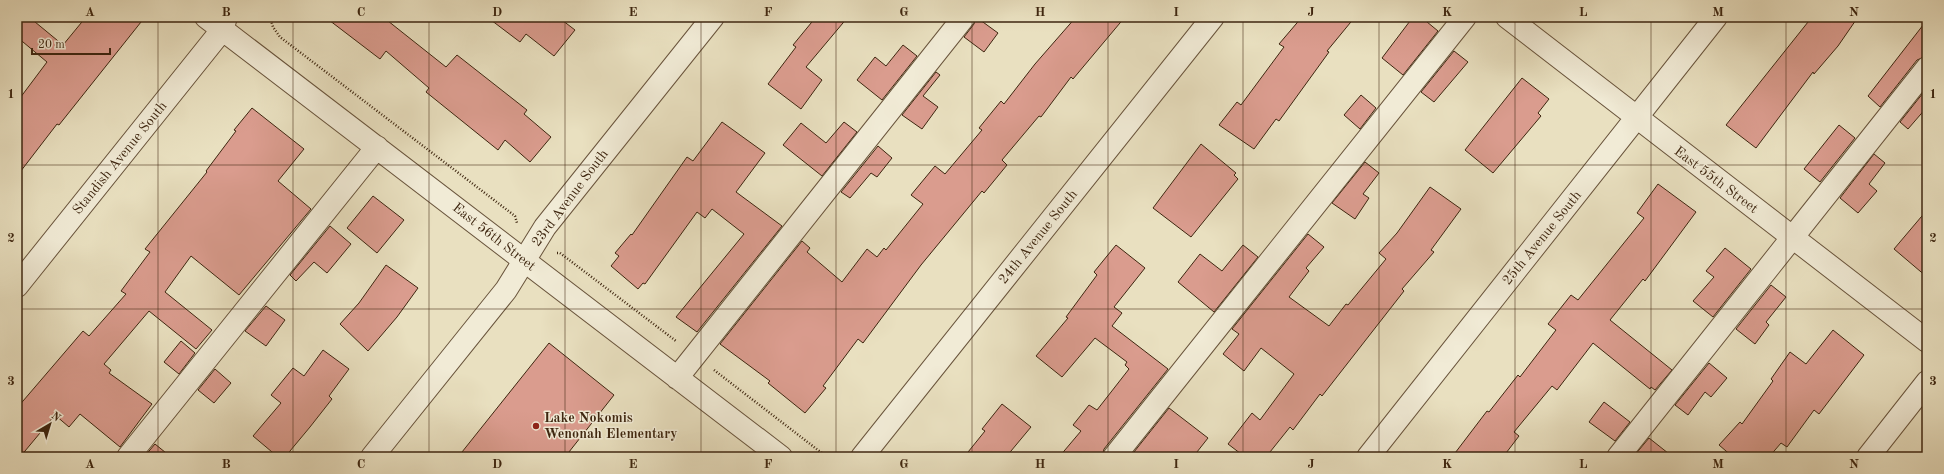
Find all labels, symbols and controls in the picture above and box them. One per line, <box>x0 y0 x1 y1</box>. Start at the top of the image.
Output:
text: A <box>85 6 95 19</box>
text: B <box>221 6 231 19</box>
text: C <box>357 6 365 19</box>
text: D <box>492 6 502 19</box>
text: E <box>629 6 638 19</box>
text: F <box>764 6 773 19</box>
text: G <box>899 6 909 19</box>
text: H <box>1035 6 1046 19</box>
text: I <box>1173 6 1179 19</box>
text: J <box>1307 6 1315 19</box>
text: K <box>1442 6 1452 19</box>
text: L <box>1579 6 1588 19</box>
text: M <box>1712 6 1724 19</box>
text: N <box>1849 6 1859 19</box>
scale bar <box>32 30 110 56</box>
text: 20 m <box>38 39 65 51</box>
text: 1 <box>7 88 15 101</box>
text: 1 <box>1929 88 1937 101</box>
street label: Standish Avenue South <box>70 99 170 217</box>
street label: East 55th Street <box>1671 144 1761 216</box>
street label: 23rd Avenue South <box>529 147 611 249</box>
street label: 24th Avenue South <box>996 187 1080 287</box>
street label: 25th Avenue South <box>1500 188 1584 288</box>
street label: East 56th Street <box>450 200 538 274</box>
text: 2 <box>7 232 15 245</box>
text: 2 <box>1929 232 1937 245</box>
text: 3 <box>7 375 15 388</box>
text: 3 <box>1929 375 1937 388</box>
north arrow <box>30 404 70 444</box>
text: N <box>49 410 62 425</box>
place label: Lake Nokomis Wenonah Elementary <box>544 411 678 441</box>
marker: Lake Nokomis Wenonah Elementary <box>531 421 541 431</box>
text: A <box>85 458 95 471</box>
text: B <box>221 458 231 471</box>
text: C <box>357 458 365 471</box>
text: D <box>492 458 502 471</box>
text: E <box>629 458 638 471</box>
text: F <box>764 458 773 471</box>
text: G <box>899 458 909 471</box>
text: H <box>1035 458 1046 471</box>
text: I <box>1173 458 1179 471</box>
text: J <box>1307 458 1315 471</box>
text: K <box>1442 458 1452 471</box>
text: L <box>1579 458 1588 471</box>
text: M <box>1712 458 1724 471</box>
text: N <box>1849 458 1859 471</box>

